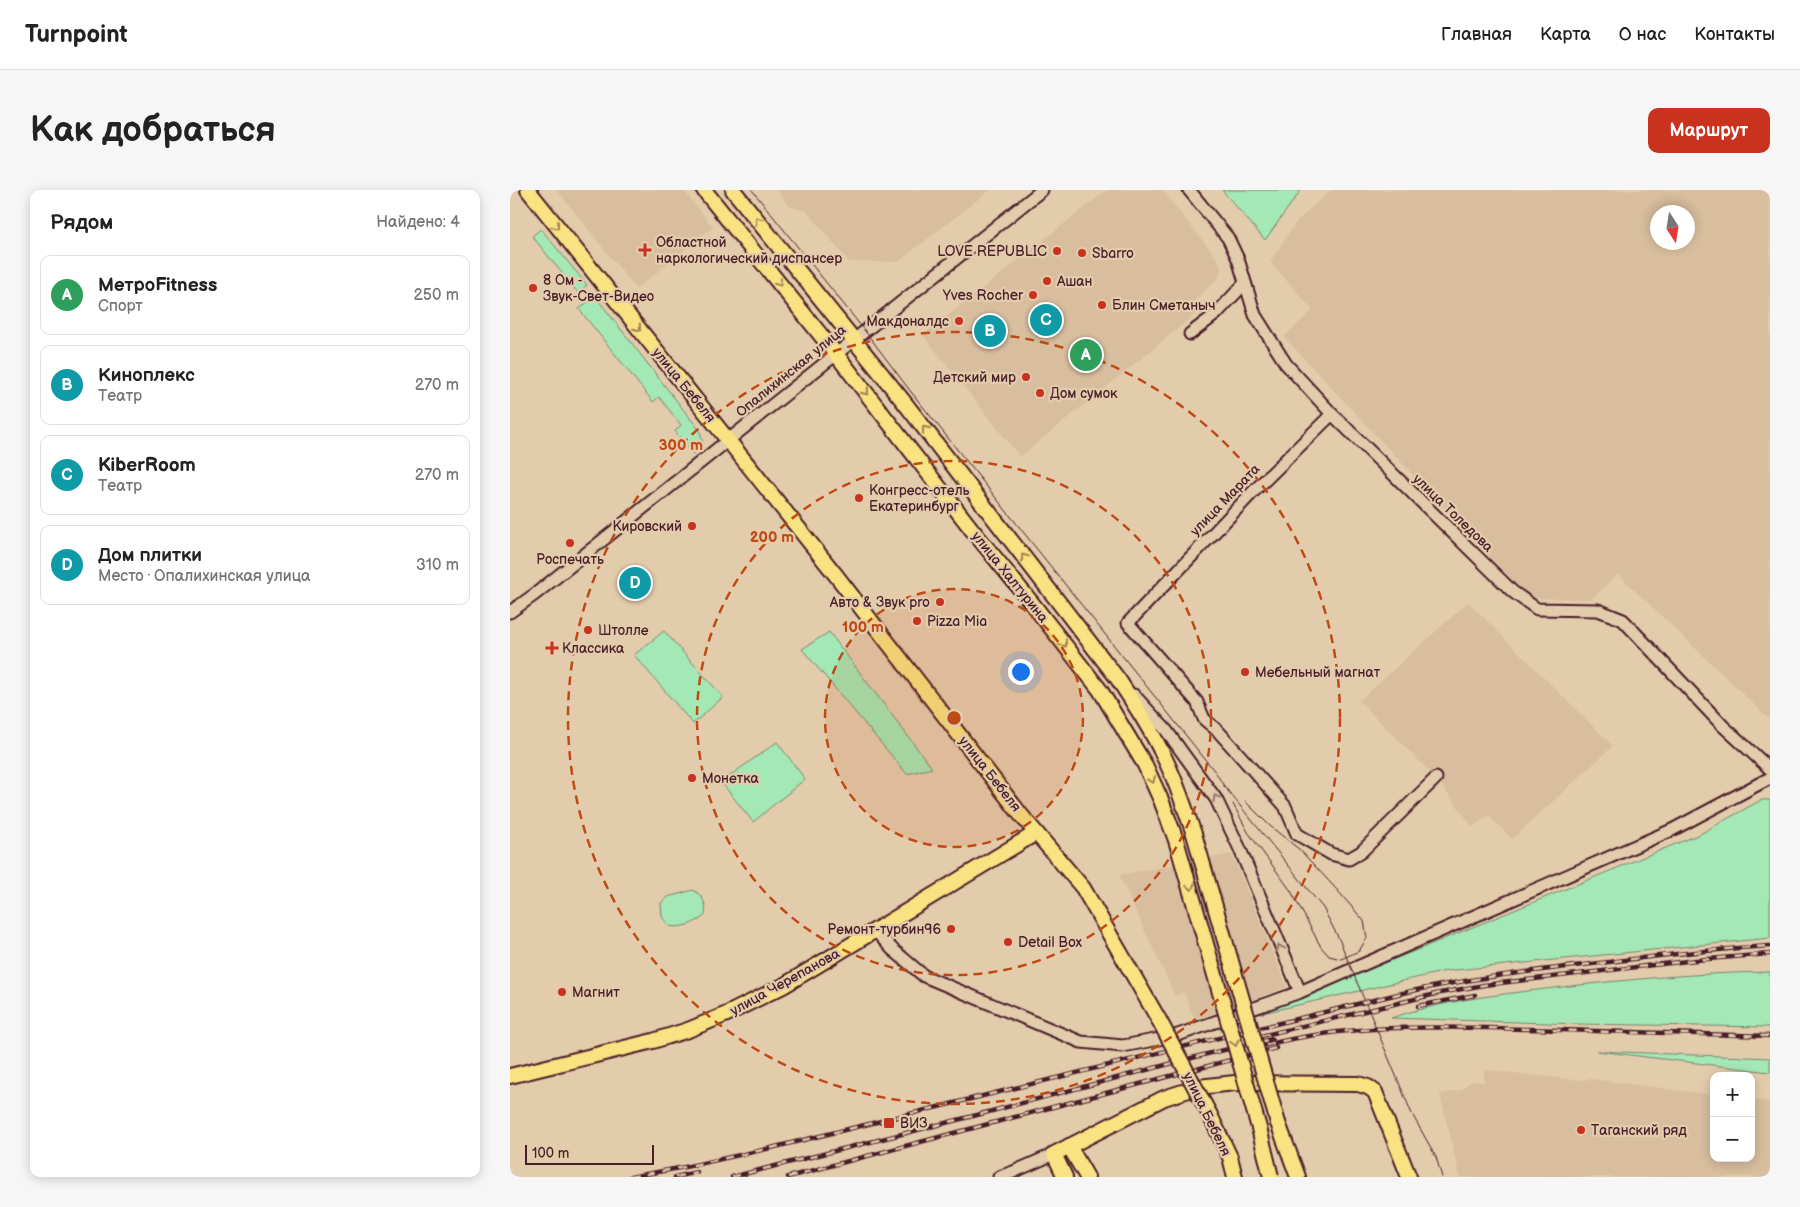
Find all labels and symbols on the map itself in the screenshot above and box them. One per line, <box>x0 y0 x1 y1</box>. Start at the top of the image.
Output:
north arrow <box>1650 205 1695 250</box>
one-way arrow <box>755 217 763 226</box>
one-way arrow <box>551 221 560 230</box>
place label: Областной наркологический диспансер <box>656 234 842 267</box>
marker: Областной наркологический диспансер <box>638 243 652 257</box>
place label: LOVE REPUBLIC <box>937 243 1047 260</box>
marker: LOVE REPUBLIC <box>1051 245 1063 257</box>
place label: Sbarro <box>1092 245 1134 262</box>
marker: Sbarro <box>1076 247 1088 259</box>
place label: 8 Ом - Звук-Свет-Видео <box>543 272 654 305</box>
place label: Ашан <box>1056 273 1092 290</box>
marker: Ашан <box>1041 275 1053 287</box>
one-way arrow <box>773 277 782 286</box>
marker: 8 Ом - Звук-Свет-Видео <box>527 282 539 294</box>
place label: Yves Rocher <box>942 287 1024 304</box>
marker: Yves Rocher <box>1027 289 1039 301</box>
place label: Блин Сметаныч <box>1112 297 1215 314</box>
marker: Блин Сметаныч <box>1096 299 1108 311</box>
pin: C <box>1030 301 1062 339</box>
pin: B <box>974 312 1006 350</box>
place label: Макдоналдс <box>866 313 949 330</box>
marker: Макдоналдс <box>953 315 965 327</box>
street label: Опалихинская улица <box>732 321 850 421</box>
one-way arrow <box>632 322 640 331</box>
pin: A <box>1070 336 1102 374</box>
street label: улица Бебеля <box>649 344 719 426</box>
place label: Детский мир <box>933 369 1016 386</box>
marker: Детский мир <box>1020 371 1032 383</box>
place label: Дом сумок <box>1050 385 1118 402</box>
one-way arrow <box>860 386 869 396</box>
marker: Дом сумок <box>1034 387 1046 399</box>
one-way arrow <box>922 425 931 434</box>
text: 300 m <box>659 436 703 455</box>
street label: улица Марата <box>1187 460 1264 539</box>
street label: улица Толедова <box>1409 470 1497 556</box>
place label: Конгресс-отель Екатеринбург <box>869 482 970 515</box>
marker: Конгресс-отель Екатеринбург <box>853 492 865 504</box>
place label: Кировский <box>613 518 682 535</box>
marker: Кировский <box>686 520 698 532</box>
text: 200 m <box>750 528 794 547</box>
street label: улица Халтурина <box>968 528 1052 626</box>
marker: Роспечать <box>564 537 576 549</box>
place label: Роспечать <box>536 551 604 568</box>
one-way arrow <box>1021 553 1030 563</box>
pin: D <box>619 564 651 602</box>
place label: Авто & Звук pro <box>829 594 930 611</box>
marker: Авто & Звук pro <box>934 596 946 608</box>
place label: Pizza Mia <box>927 613 987 630</box>
marker: Pizza Mia <box>911 615 923 627</box>
text: 100 m <box>842 618 884 637</box>
place label: Штолле <box>598 622 649 639</box>
marker: Штолле <box>582 624 594 636</box>
one-way arrow <box>1058 638 1066 647</box>
place label: Классика <box>562 640 625 657</box>
marker: Классика <box>546 642 558 654</box>
your location <box>1008 659 1034 685</box>
place label: Мебельный магнат <box>1255 664 1381 681</box>
marker: Мебельный магнат <box>1239 666 1251 678</box>
centre of rings <box>945 709 963 727</box>
street label: улица Бебеля <box>955 733 1025 815</box>
place label: Монетка <box>702 770 759 787</box>
marker: Монетка <box>686 772 698 784</box>
one-way arrow <box>1145 775 1156 784</box>
one-way arrow <box>1212 795 1222 804</box>
one-way arrow <box>1185 882 1195 890</box>
place label: Ремонт-турбин96 <box>827 921 941 938</box>
marker: Ремонт-турбин96 <box>945 923 957 935</box>
place label: Detail Box <box>1018 934 1082 951</box>
marker: Detail Box <box>1002 936 1014 948</box>
one-way arrow <box>1276 944 1286 952</box>
street label: улица Черепанова <box>727 945 843 1019</box>
place label: Магнит <box>572 984 620 1001</box>
marker: Магнит <box>556 986 568 998</box>
one-way arrow <box>1230 1038 1240 1047</box>
street label: улица Бебеля <box>1179 1069 1235 1159</box>
place label: ВИЗ <box>900 1115 927 1132</box>
marker: ВИЗ <box>882 1116 896 1130</box>
place label: Таганский ряд <box>1591 1122 1687 1139</box>
marker: Таганский ряд <box>1575 1124 1587 1136</box>
scale bar <box>525 1142 654 1165</box>

